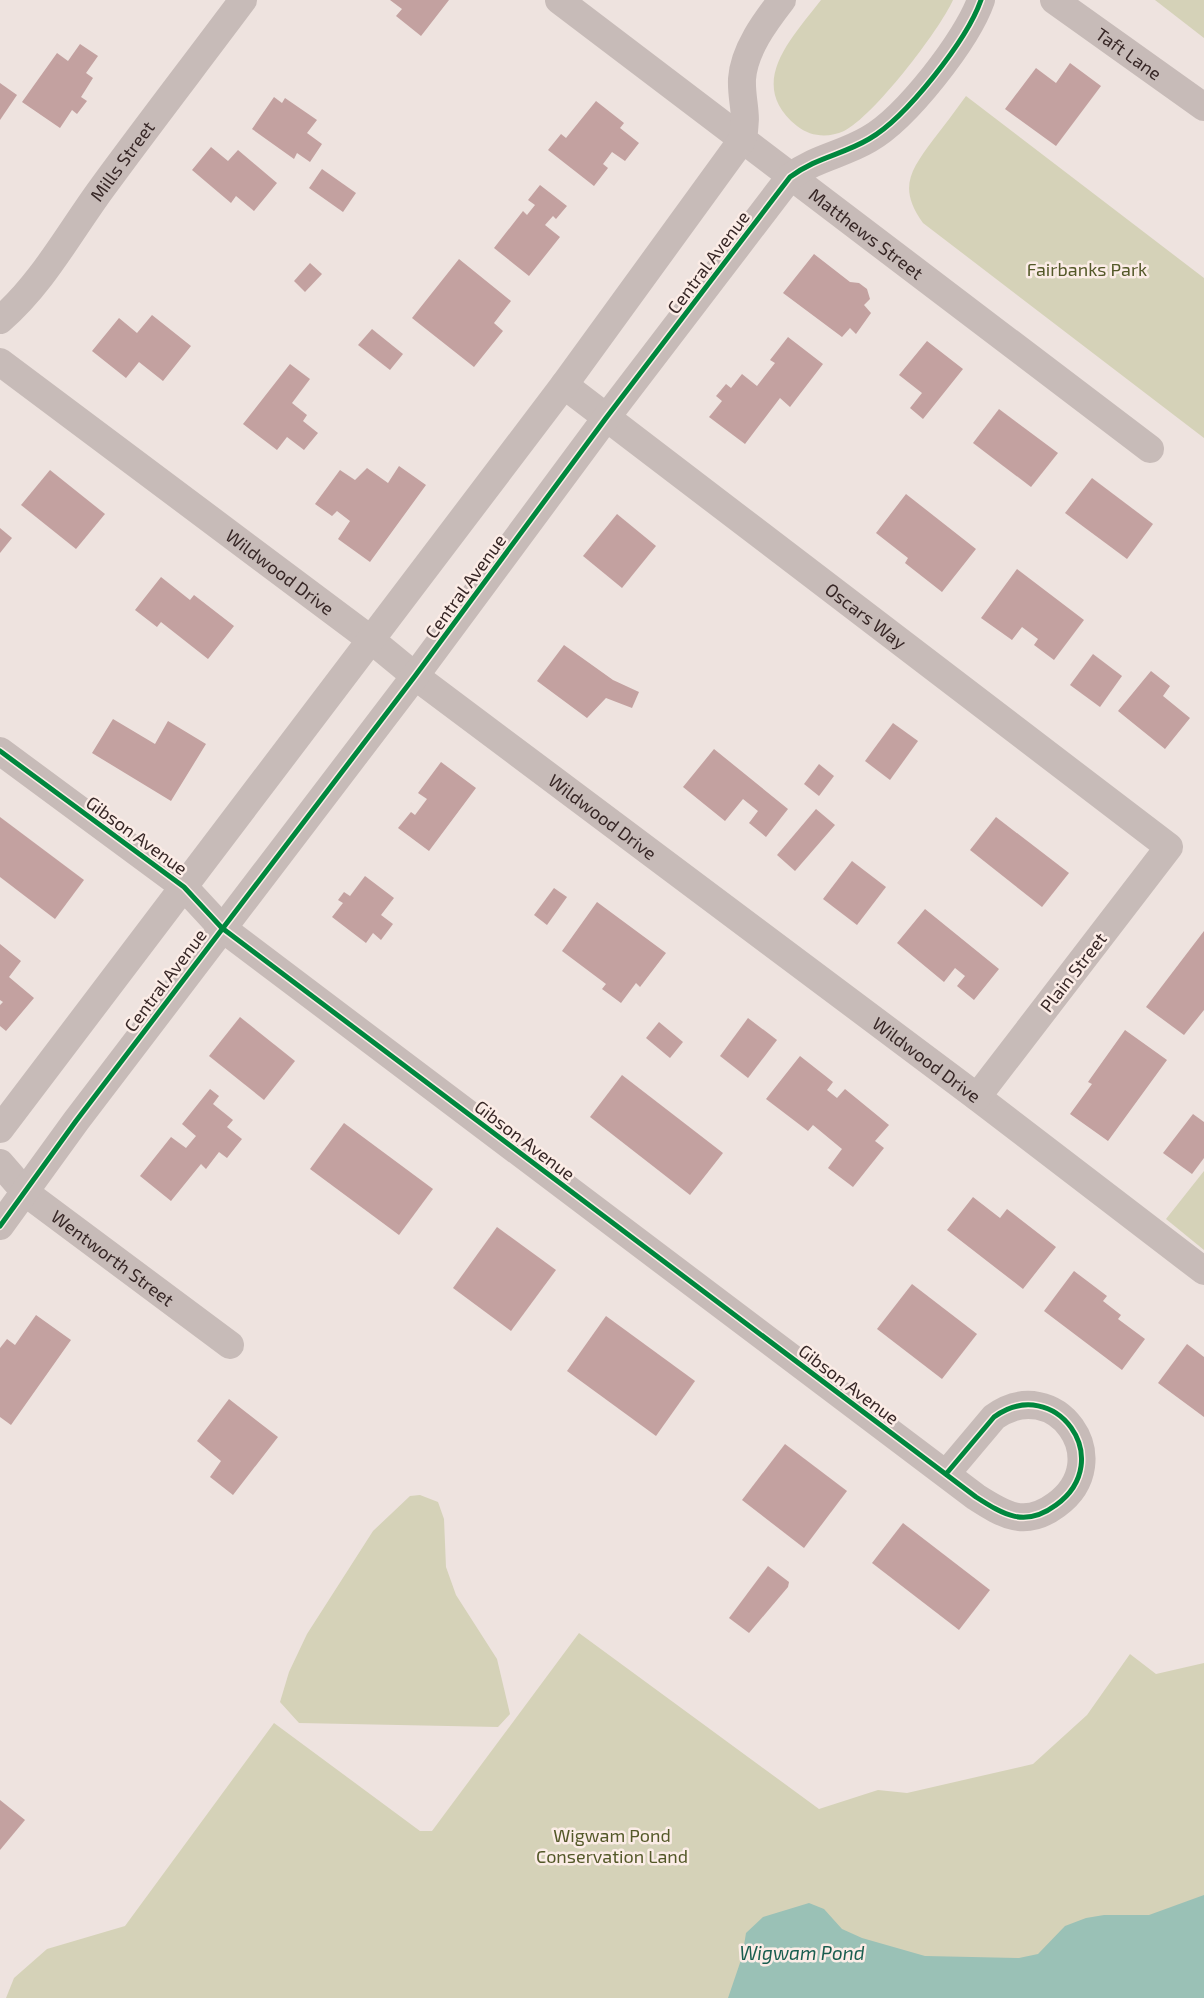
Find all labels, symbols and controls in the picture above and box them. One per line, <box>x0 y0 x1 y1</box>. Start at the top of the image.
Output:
street label: Taft Lane <box>1092 22 1166 84</box>
street label: Mills Street <box>85 116 159 205</box>
street label: Matthews Street <box>805 183 928 284</box>
street label: Central Avenue <box>662 206 754 318</box>
park label: Fairbanks Park <box>1027 258 1147 280</box>
street label: Wildwood Drive <box>222 524 339 619</box>
street label: Central Avenue <box>420 530 510 642</box>
street label: Oscars Way <box>821 578 911 654</box>
street label: Wildwood Drive <box>544 769 661 864</box>
street label: Gibson Avenue <box>82 791 192 879</box>
street label: Central Avenue <box>119 924 211 1036</box>
street label: Plain Street <box>1035 928 1111 1016</box>
street label: Wildwood Drive <box>868 1012 985 1107</box>
street label: Gibson Avenue <box>471 1095 579 1185</box>
street label: Wentworth Street <box>47 1205 179 1311</box>
street label: Gibson Avenue <box>795 1339 903 1429</box>
park label: Wigwam Pond Conservation Land <box>536 1824 688 1867</box>
water label: Wigwam Pond <box>739 1941 865 1964</box>

